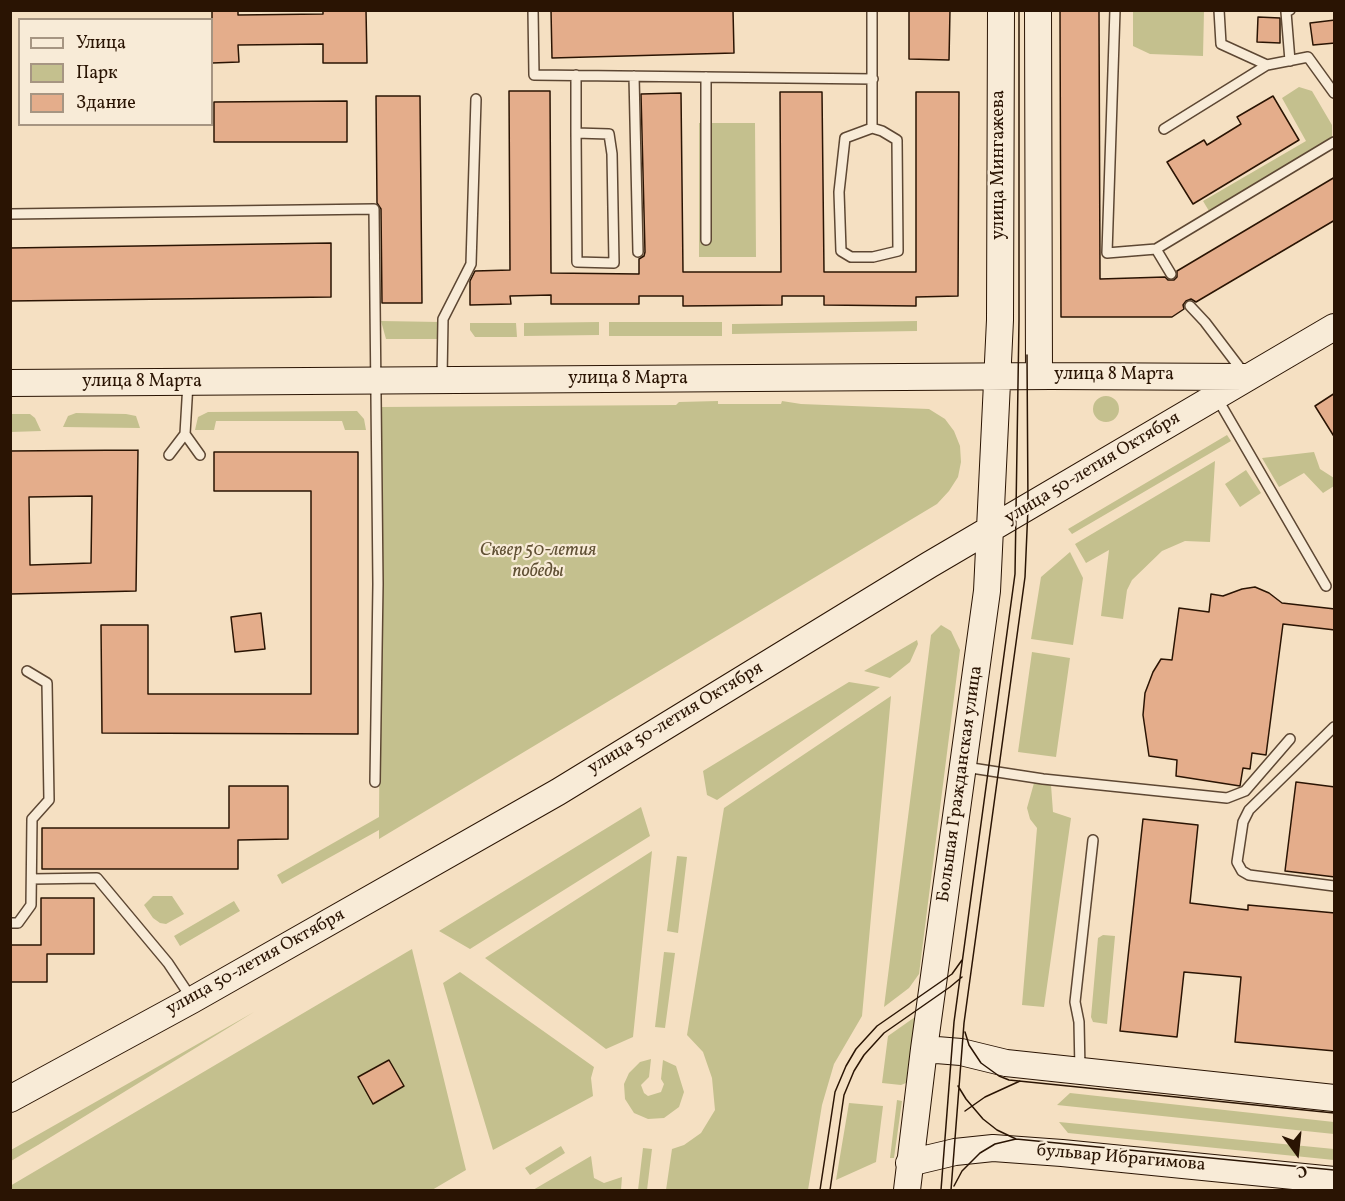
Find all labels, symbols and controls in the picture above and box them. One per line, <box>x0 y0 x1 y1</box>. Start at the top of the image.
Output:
legend <box>18 18 213 126</box>
text: Улица <box>76 31 126 56</box>
text: Парк <box>76 61 118 86</box>
street label: улица Мингажева <box>989 90 1011 240</box>
text: Здание <box>76 91 136 116</box>
street label: улица 8 Марта <box>1054 365 1174 387</box>
street label: улица 8 Марта <box>568 369 688 391</box>
street label: улица 8 Марта <box>82 372 202 394</box>
street label: улица 50-летия Октября <box>1001 408 1185 530</box>
park label: Сквер 50-летия победы <box>480 541 596 584</box>
street label: улица 50-летия Октября <box>584 658 768 780</box>
street label: Большая Гражданская улица <box>934 664 988 904</box>
street label: улица 50-летия Октября <box>163 905 349 1021</box>
north arrow <box>1267 1123 1327 1183</box>
street label: бульвар Ибрагимова <box>1036 1141 1206 1177</box>
text: С <box>1294 1158 1309 1182</box>

